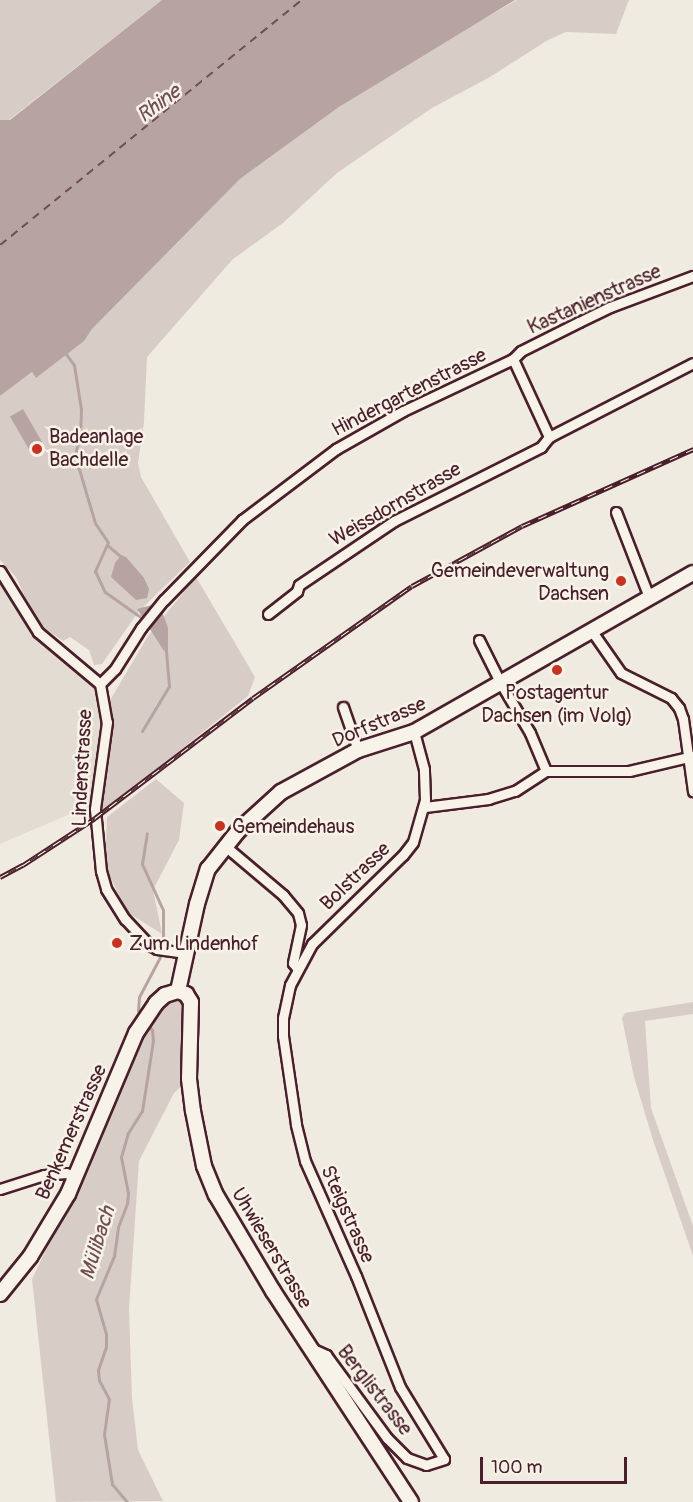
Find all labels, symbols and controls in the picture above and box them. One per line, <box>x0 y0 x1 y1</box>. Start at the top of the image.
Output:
water label: Rhine <box>132 79 186 129</box>
street label: Kastanienstrasse <box>524 259 664 339</box>
street label: Hindergartenstrasse <box>328 343 490 441</box>
place label: Badeanlage Bachdelle <box>49 425 143 472</box>
marker: Badeanlage Bachdelle <box>30 442 44 456</box>
street label: Weissdornstrasse <box>325 457 465 551</box>
place label: Gemeindeverwaltung Dachsen <box>431 558 609 605</box>
marker: Gemeindeverwaltung Dachsen <box>614 574 628 588</box>
marker: Postagentur Dachsen (im Volg) <box>550 663 564 677</box>
place label: Postagentur Dachsen (im Volg) <box>481 680 633 727</box>
street label: Dorfstrasse <box>328 691 430 753</box>
street label: Lindenstrasse <box>67 709 97 827</box>
place label: Gemeindehaus <box>232 814 354 838</box>
marker: Gemeindehaus <box>213 819 227 833</box>
street label: Bolstrasse <box>315 837 395 915</box>
place label: Zum Lindenhof <box>129 931 259 955</box>
marker: Zum Lindenhof <box>110 936 124 950</box>
street label: Benkemerstrasse <box>30 1060 112 1204</box>
street label: Steigstrasse <box>316 1161 380 1267</box>
street label: Uhwieserstrasse <box>227 1183 317 1313</box>
water label: Mülibach <box>75 1203 121 1283</box>
street label: Berglistrasse <box>332 1340 418 1440</box>
scale bar <box>483 1445 630 1483</box>
text: 100 m <box>491 1456 543 1479</box>

